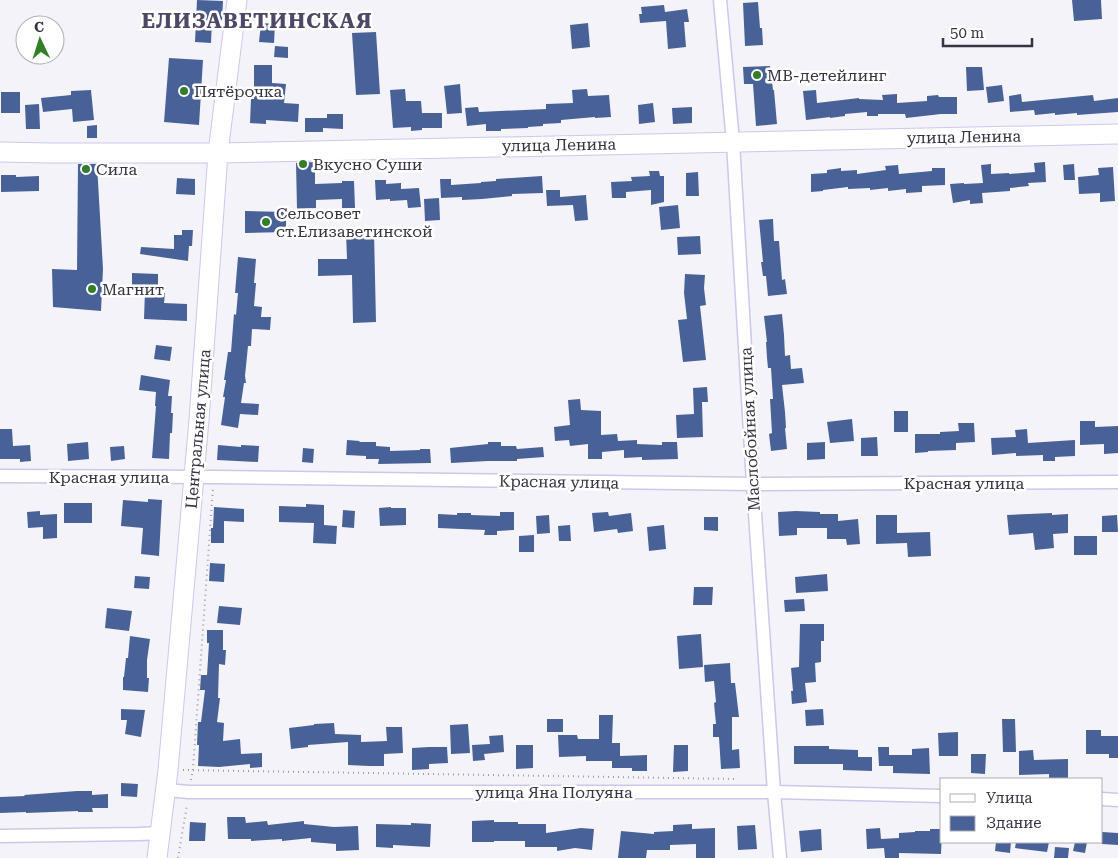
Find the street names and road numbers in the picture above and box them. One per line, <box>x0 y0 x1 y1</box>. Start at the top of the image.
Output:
street label: улица Ленина <box>907 126 1022 147</box>
street label: улица Ленина <box>502 134 617 155</box>
street label: Маслобойная улица <box>736 346 764 511</box>
street label: Центральная улица <box>182 348 214 510</box>
street label: Красная улица <box>49 468 169 487</box>
street label: Красная улица <box>499 471 620 493</box>
street label: Красная улица <box>904 474 1024 493</box>
street label: улица Яна Полуяна <box>475 783 633 802</box>

